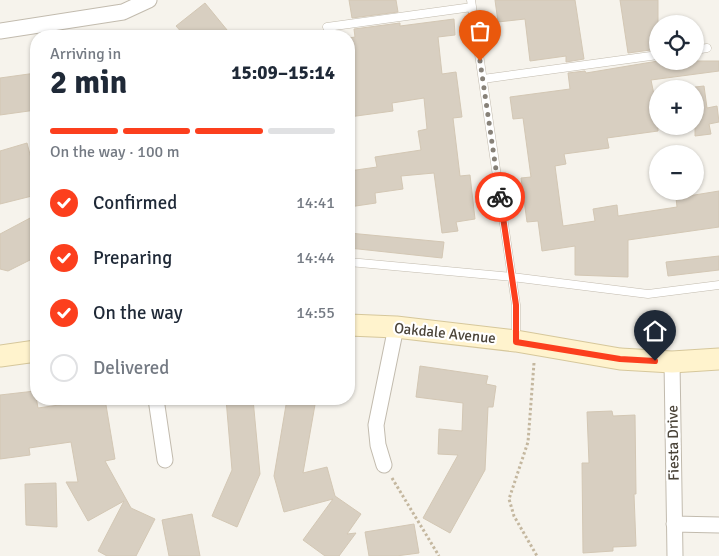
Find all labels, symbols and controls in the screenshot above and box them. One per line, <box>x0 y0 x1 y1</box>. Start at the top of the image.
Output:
pin <box>459 10 501 61</box>
map controls <box>649 15 704 200</box>
button: locate <box>649 15 704 70</box>
icon: bag <box>466 17 494 45</box>
text: Arriving in <box>50 44 121 64</box>
text: 15:09–15:14 <box>231 61 335 85</box>
text: 2 min <box>50 63 127 102</box>
button: + <box>649 80 704 135</box>
text: On the way · 100 m <box>50 142 180 162</box>
button: − <box>649 145 704 200</box>
courier <box>475 172 525 222</box>
icon: bike <box>486 183 514 211</box>
icon: check <box>50 189 78 217</box>
text: Confirmed <box>93 191 177 215</box>
text: 14:41 <box>296 193 335 213</box>
icon: check <box>50 244 78 272</box>
text: Preparing <box>93 246 172 270</box>
text: 14:44 <box>296 248 335 268</box>
icon: check <box>50 299 78 327</box>
text: On the way <box>93 301 183 325</box>
text: 14:55 <box>296 303 335 323</box>
pin <box>634 310 676 361</box>
icon: home <box>641 317 669 345</box>
street label: Oakdale Avenue <box>393 319 497 347</box>
text: Delivered <box>93 356 169 380</box>
street label: Fiesta Drive <box>663 405 683 481</box>

